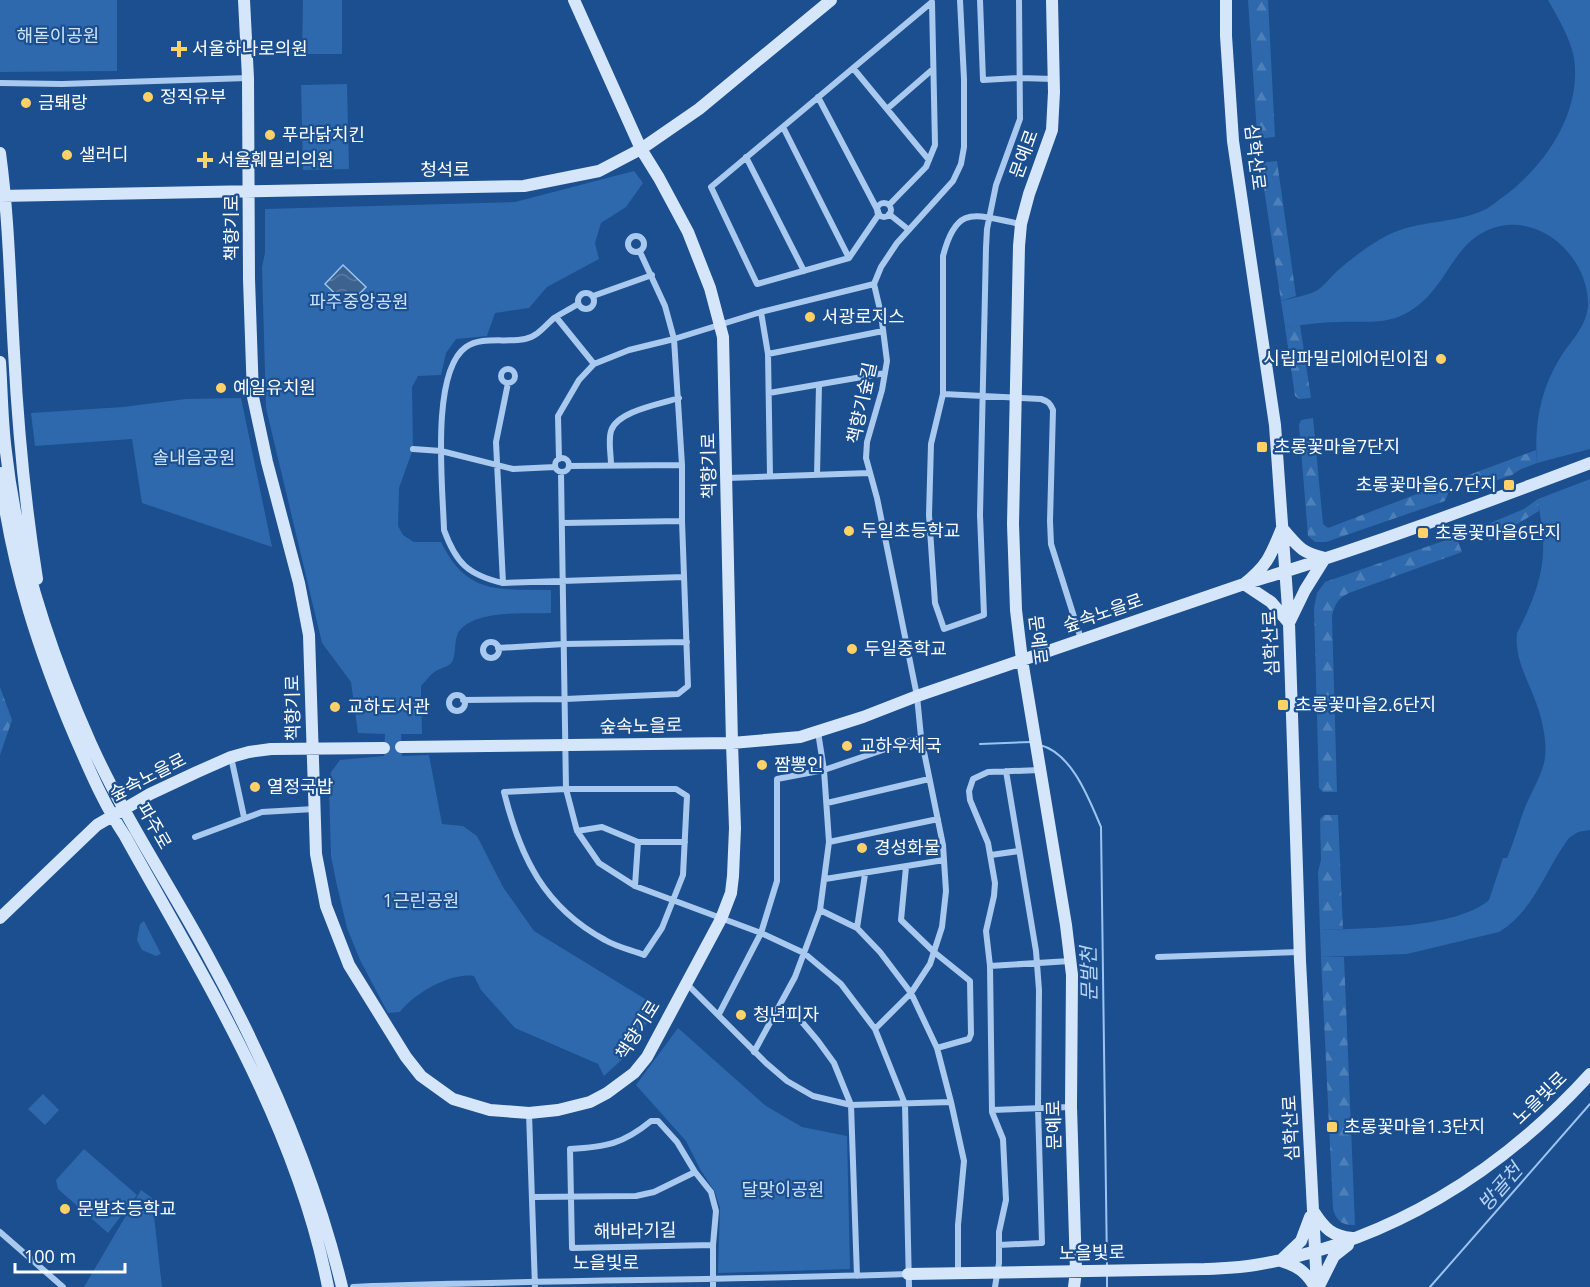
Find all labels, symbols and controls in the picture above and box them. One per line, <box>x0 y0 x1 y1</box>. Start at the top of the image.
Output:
park label: 해돋이공원 <box>17 23 99 47</box>
place label: 서울하나로의원 <box>192 36 308 60</box>
marker: 서울하나로의원 <box>170 40 188 58</box>
place label: 정직유부 <box>160 84 226 108</box>
place label: 금퇘랑 <box>38 90 88 114</box>
marker: 정직유부 <box>141 90 155 104</box>
marker: 금퇘랑 <box>19 96 33 110</box>
place label: 푸라닭치킨 <box>282 122 365 146</box>
street label: 심학산로 <box>1240 123 1272 191</box>
street label: 문예로 <box>1003 126 1043 181</box>
marker: 푸라닭치킨 <box>263 128 277 142</box>
place label: 샐러디 <box>79 142 129 166</box>
place label: 서울훼밀리의원 <box>218 147 334 171</box>
marker: 샐러디 <box>60 148 74 162</box>
marker: 서울훼밀리의원 <box>196 151 214 169</box>
street label: 청석로 <box>420 157 470 181</box>
street label: 책향기로 <box>219 195 243 261</box>
park label: 파주중앙공원 <box>309 289 409 313</box>
place label: 서광로지스 <box>822 304 905 328</box>
marker: 서광로지스 <box>803 310 817 324</box>
place label: 시립파밀리에어린이집 <box>1263 346 1429 370</box>
marker: 시립파밀리에어린이집 <box>1434 352 1448 366</box>
street label: 책향기숲길 <box>841 360 881 446</box>
place label: 예일유치원 <box>233 375 316 399</box>
marker: 예일유치원 <box>214 381 228 395</box>
street label: 책향기로 <box>695 433 721 499</box>
place label: 초롱꽃마을7단지 <box>1274 434 1400 458</box>
marker: 초롱꽃마을7단지 <box>1255 440 1269 454</box>
park label: 솔내음공원 <box>153 445 235 469</box>
place label: 초롱꽃마을6.7단지 <box>1356 472 1497 496</box>
marker: 초롱꽃마을6.7단지 <box>1502 478 1516 492</box>
place label: 두일초등학교 <box>861 518 960 542</box>
place label: 초롱꽃마을6단지 <box>1435 520 1561 544</box>
marker: 두일초등학교 <box>842 524 856 538</box>
marker: 초롱꽃마을6단지 <box>1416 526 1430 540</box>
street label: 숲속노을로 <box>1060 587 1146 637</box>
street label: 심학산로 <box>1256 609 1284 677</box>
street label: 문예로 <box>1024 614 1054 666</box>
place label: 두일중학교 <box>864 636 947 660</box>
marker: 두일중학교 <box>845 642 859 656</box>
street label: 책향기로 <box>279 675 305 741</box>
place label: 초롱꽃마을2.6단지 <box>1295 692 1436 716</box>
place label: 교하도서관 <box>347 694 430 718</box>
marker: 초롱꽃마을2.6단지 <box>1276 698 1290 712</box>
marker: 교하도서관 <box>328 700 342 714</box>
street label: 숲속노을로 <box>599 712 683 738</box>
place label: 교하우체국 <box>859 733 942 757</box>
marker: 교하우체국 <box>840 739 854 753</box>
street label: 숲속노을로 <box>105 747 190 806</box>
place label: 짬뽕인 <box>774 752 824 776</box>
marker: 짬뽕인 <box>755 758 769 772</box>
place label: 열정국밥 <box>267 774 333 798</box>
marker: 열정국밥 <box>248 780 262 794</box>
street label: 파주로 <box>132 798 178 853</box>
place label: 경성화물 <box>874 835 940 859</box>
marker: 경성화물 <box>855 841 869 855</box>
park label: 1근린공원 <box>383 888 459 912</box>
water label: 문발천 <box>1074 944 1102 1002</box>
street label: 책향기로 <box>609 995 665 1064</box>
place label: 청년피자 <box>753 1002 820 1026</box>
marker: 청년피자 <box>734 1008 748 1022</box>
street label: 노을빛로 <box>1507 1066 1571 1129</box>
street label: 심학산로 <box>1276 1094 1304 1162</box>
street label: 문예로 <box>1041 1100 1065 1150</box>
place label: 초롱꽃마을1.3단지 <box>1344 1114 1485 1138</box>
marker: 초롱꽃마을1.3단지 <box>1325 1120 1339 1134</box>
water label: 방골천 <box>1471 1155 1530 1216</box>
park label: 달맞이공원 <box>742 1177 824 1201</box>
place label: 문발초등학교 <box>77 1196 176 1220</box>
marker: 문발초등학교 <box>58 1202 72 1216</box>
street label: 해바라기길 <box>593 1217 677 1243</box>
scale bar <box>15 1236 124 1274</box>
street label: 노을빛로 <box>1059 1239 1125 1265</box>
text: 100 m <box>24 1244 76 1268</box>
street label: 노을빛로 <box>573 1250 639 1274</box>

